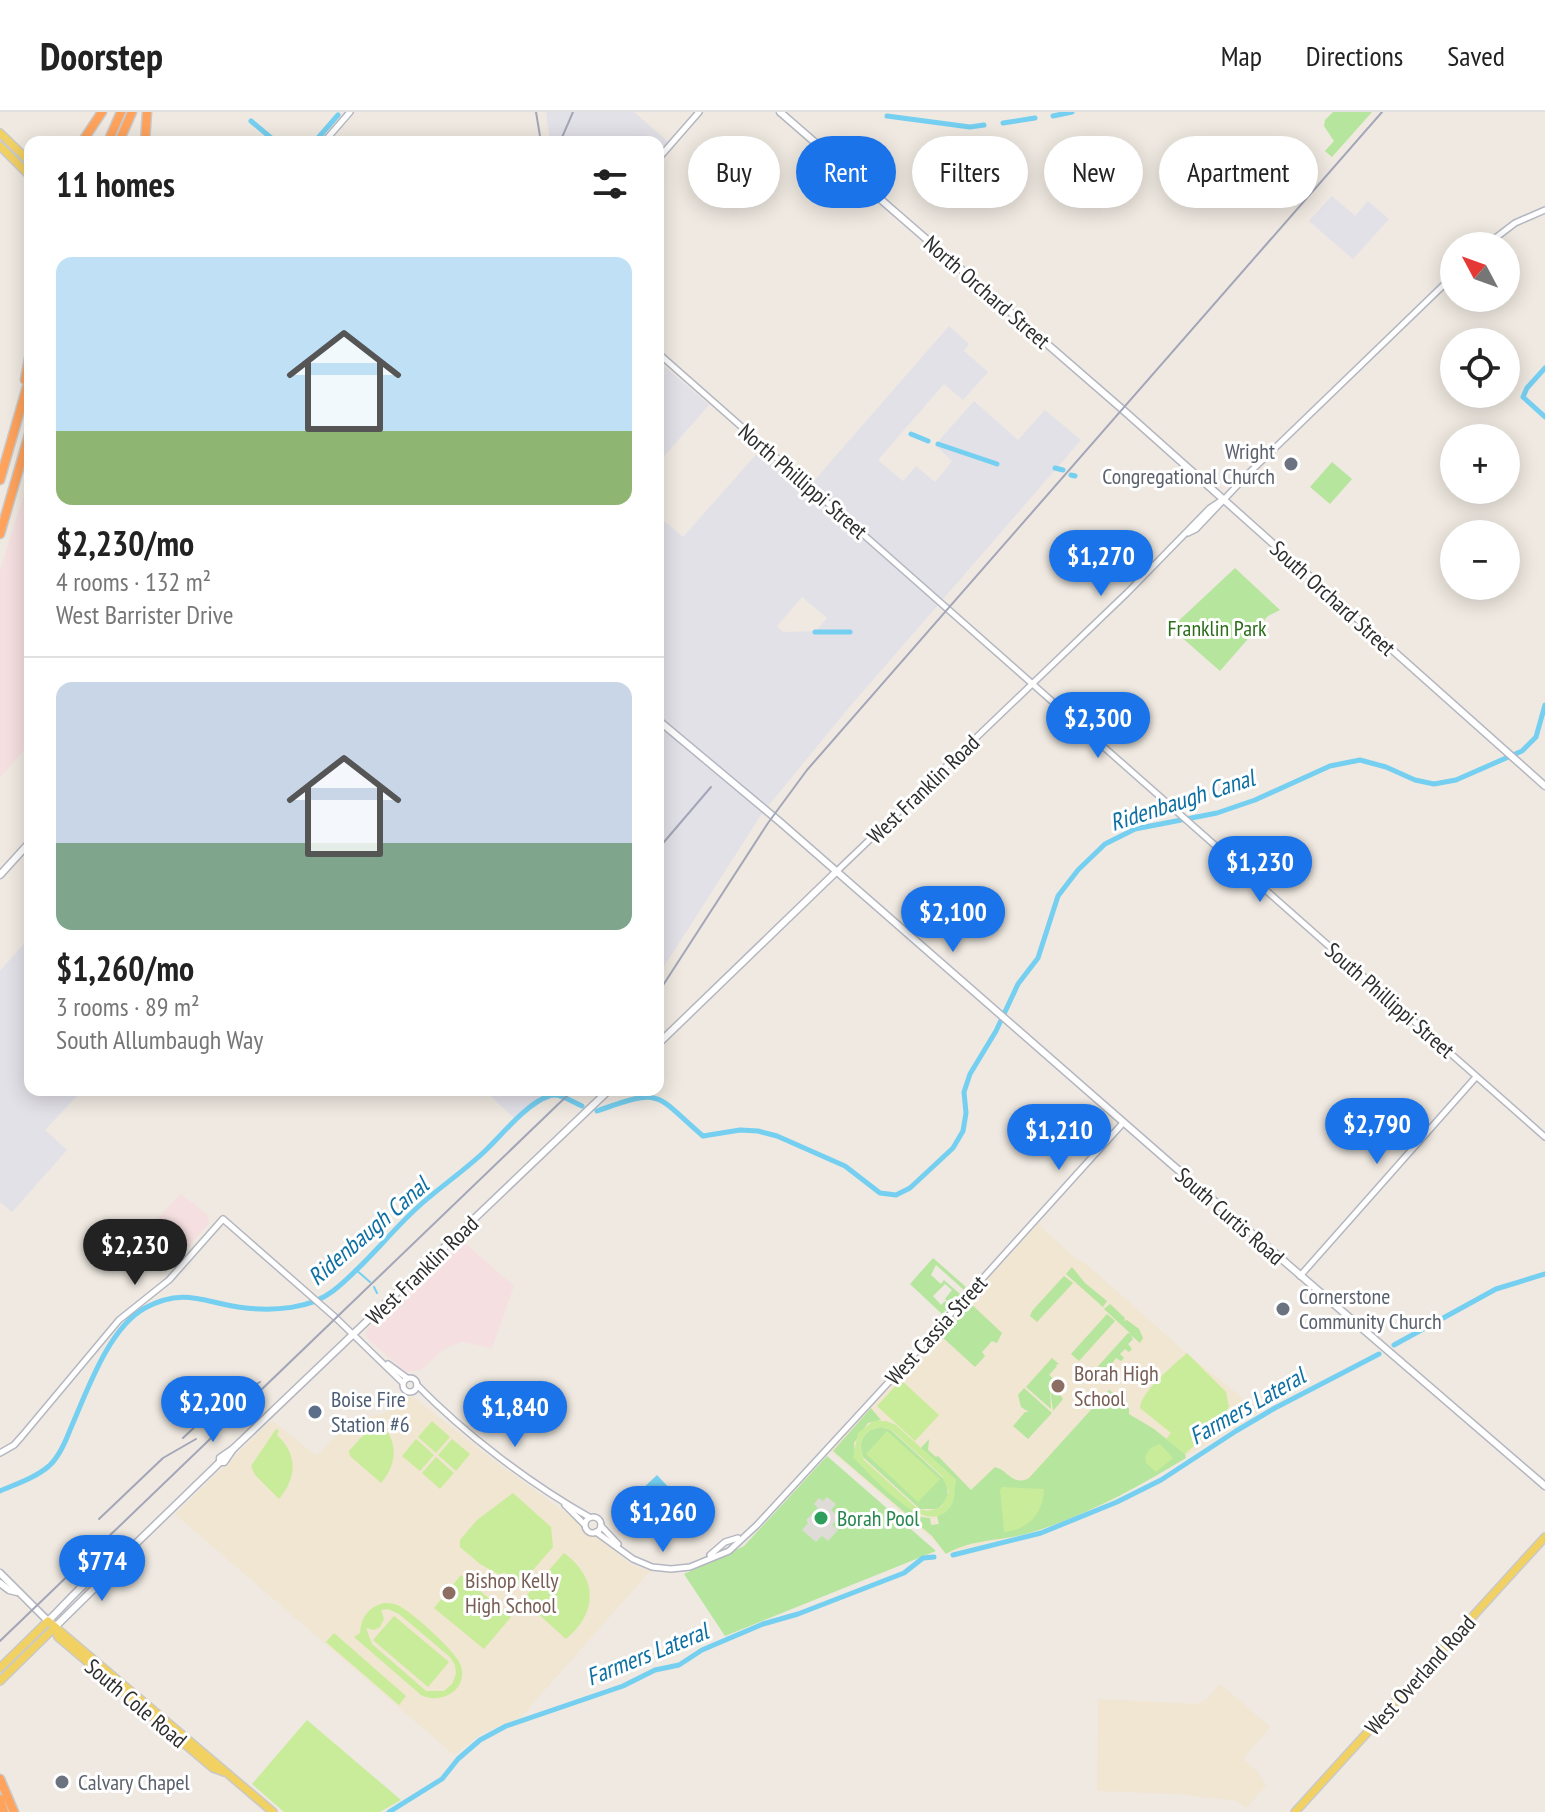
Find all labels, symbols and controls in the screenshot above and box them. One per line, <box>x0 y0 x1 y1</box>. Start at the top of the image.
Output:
text: Doorstep <box>40 31 163 80</box>
text: Map <box>1221 37 1262 74</box>
text: Directions <box>1306 37 1403 74</box>
text: Saved <box>1447 37 1505 74</box>
chip: Buy <box>688 136 780 208</box>
chip: Rent <box>796 136 896 208</box>
chip: Filters <box>912 136 1028 208</box>
chip: New <box>1044 136 1143 208</box>
chip: Apartment <box>1159 136 1318 208</box>
text: 11 homes <box>56 162 175 206</box>
icon: filters <box>588 162 632 206</box>
street label: North Orchard Street <box>918 229 1056 355</box>
north arrow <box>1440 232 1520 312</box>
map controls <box>1440 232 1520 600</box>
icon: home <box>272 309 416 453</box>
button: locate <box>1440 328 1520 408</box>
street label: North Phillippi Street <box>733 417 873 545</box>
button: + <box>1440 424 1520 504</box>
place label: Wright Congregational Church <box>1102 437 1275 490</box>
marker: Wright Congregational Church <box>1282 455 1300 473</box>
button: − <box>1440 520 1520 600</box>
text: $2,230/mo <box>56 521 194 565</box>
pin: $1,270 <box>1036 530 1166 598</box>
street label: South Orchard Street <box>1265 534 1401 662</box>
text: $1,270 <box>1067 539 1135 572</box>
text: 4 rooms · 132 m² <box>56 565 211 598</box>
text: West Barrister Drive <box>56 598 234 631</box>
park label: Franklin Park <box>1167 614 1267 642</box>
pin: $2,300 <box>1033 692 1163 760</box>
text: $2,300 <box>1064 701 1132 734</box>
street label: West Franklin Road <box>861 729 985 849</box>
icon: home <box>272 734 416 878</box>
water label: Ridenbaugh Canal <box>1106 761 1260 838</box>
pin: $1,230 <box>1195 836 1325 904</box>
text: $1,230 <box>1226 845 1294 878</box>
pin: $2,100 <box>888 886 1018 954</box>
text: $2,100 <box>919 895 987 928</box>
street label: South Phillippi Street <box>1320 936 1460 1064</box>
text: $1,260/mo <box>56 946 194 990</box>
text: 3 rooms · 89 m² <box>56 990 200 1023</box>
text: South Allumbaugh Way <box>56 1023 263 1056</box>
pin: $2,790 <box>1312 1098 1442 1166</box>
pin: $1,210 <box>994 1104 1124 1172</box>
text: $2,790 <box>1343 1107 1411 1140</box>
text: $1,210 <box>1025 1113 1093 1146</box>
street label: South Curtis Road <box>1170 1161 1290 1271</box>
water label: Ridenbaugh Canal <box>301 1169 437 1292</box>
street label: West Franklin Road <box>360 1210 484 1330</box>
pin: $2,230 <box>70 1219 200 1287</box>
text: $2,230 <box>101 1228 169 1261</box>
street label: West Cassia Street <box>879 1269 993 1391</box>
place label: Cornerstone Community Church <box>1299 1282 1442 1335</box>
marker: Cornerstone Community Church <box>1274 1300 1292 1318</box>
place label: Borah High School <box>1074 1359 1159 1412</box>
water label: Farmers Lateral <box>1184 1359 1313 1452</box>
pin: $2,200 <box>148 1376 278 1444</box>
marker: Borah High School <box>1049 1377 1067 1395</box>
pin: $1,840 <box>450 1381 580 1449</box>
text: $2,200 <box>179 1385 247 1418</box>
place label: Boise Fire Station #6 <box>331 1385 410 1438</box>
text: $1,840 <box>481 1390 549 1423</box>
marker: Boise Fire Station #6 <box>306 1403 324 1421</box>
pin: $1,260 <box>598 1486 728 1554</box>
text: $1,260 <box>629 1495 697 1528</box>
place label: Borah Pool <box>837 1504 920 1532</box>
marker: Borah Pool <box>812 1509 830 1527</box>
pin: $774 <box>55 1535 149 1603</box>
text: $774 <box>77 1544 127 1577</box>
place label: Bishop Kelly High School <box>465 1566 559 1619</box>
marker: Bishop Kelly High School <box>440 1584 458 1602</box>
street label: West Overland Road <box>1359 1609 1481 1741</box>
water label: Farmers Lateral <box>582 1615 715 1692</box>
street label: South Cole Road <box>79 1652 193 1754</box>
place label: Calvary Chapel <box>78 1768 191 1796</box>
marker: Calvary Chapel <box>53 1773 71 1791</box>

